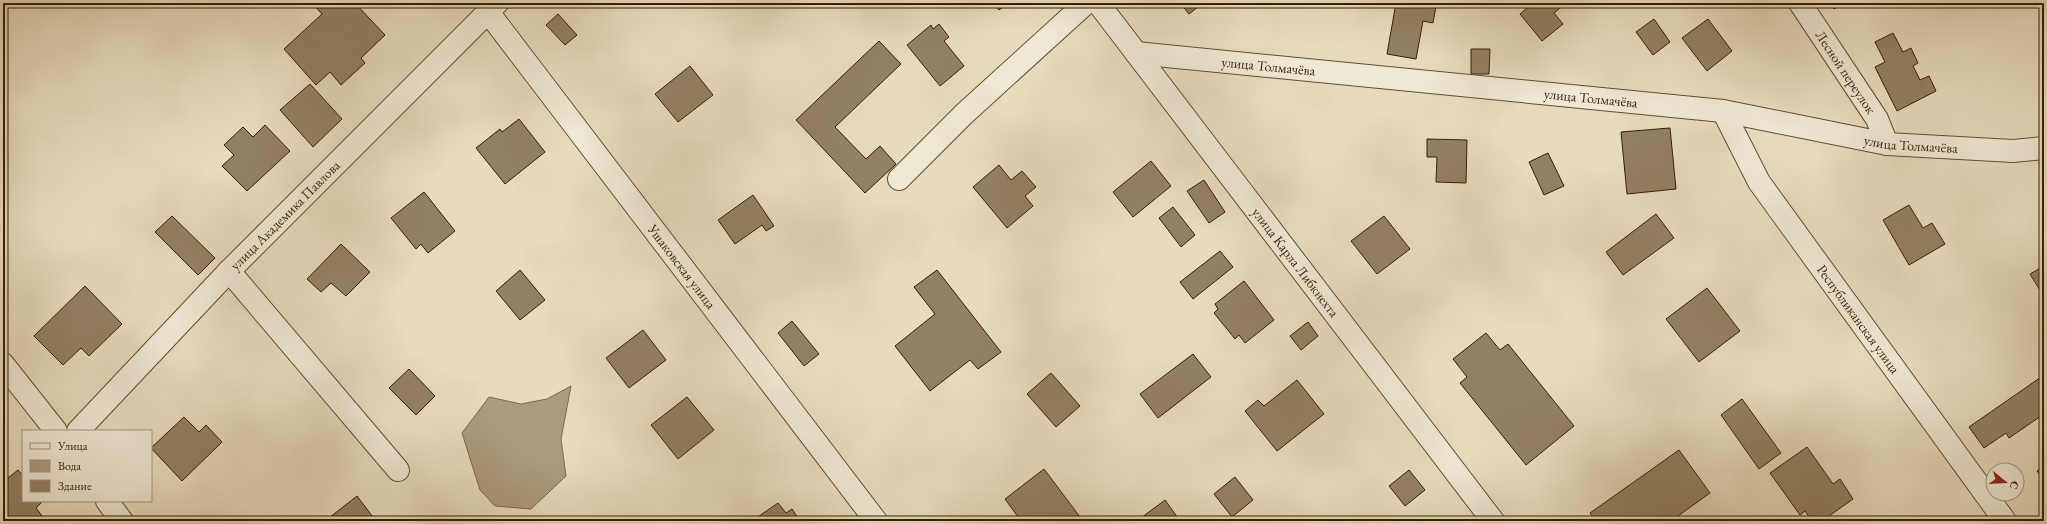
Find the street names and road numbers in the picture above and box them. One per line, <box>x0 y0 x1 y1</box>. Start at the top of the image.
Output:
street label: Лесной переулок <box>1812 27 1880 118</box>
street label: улица Толмачёва <box>1221 52 1316 80</box>
street label: улица Толмачёва <box>1543 84 1639 112</box>
street label: улица Толмачёва <box>1862 131 1959 157</box>
street label: улица Академика Павлова <box>226 156 344 274</box>
street label: улица Карла Либкнехта <box>1248 204 1343 321</box>
street label: Ушаковская улица <box>643 220 720 313</box>
street label: Республиканская улица <box>1813 261 1904 377</box>

